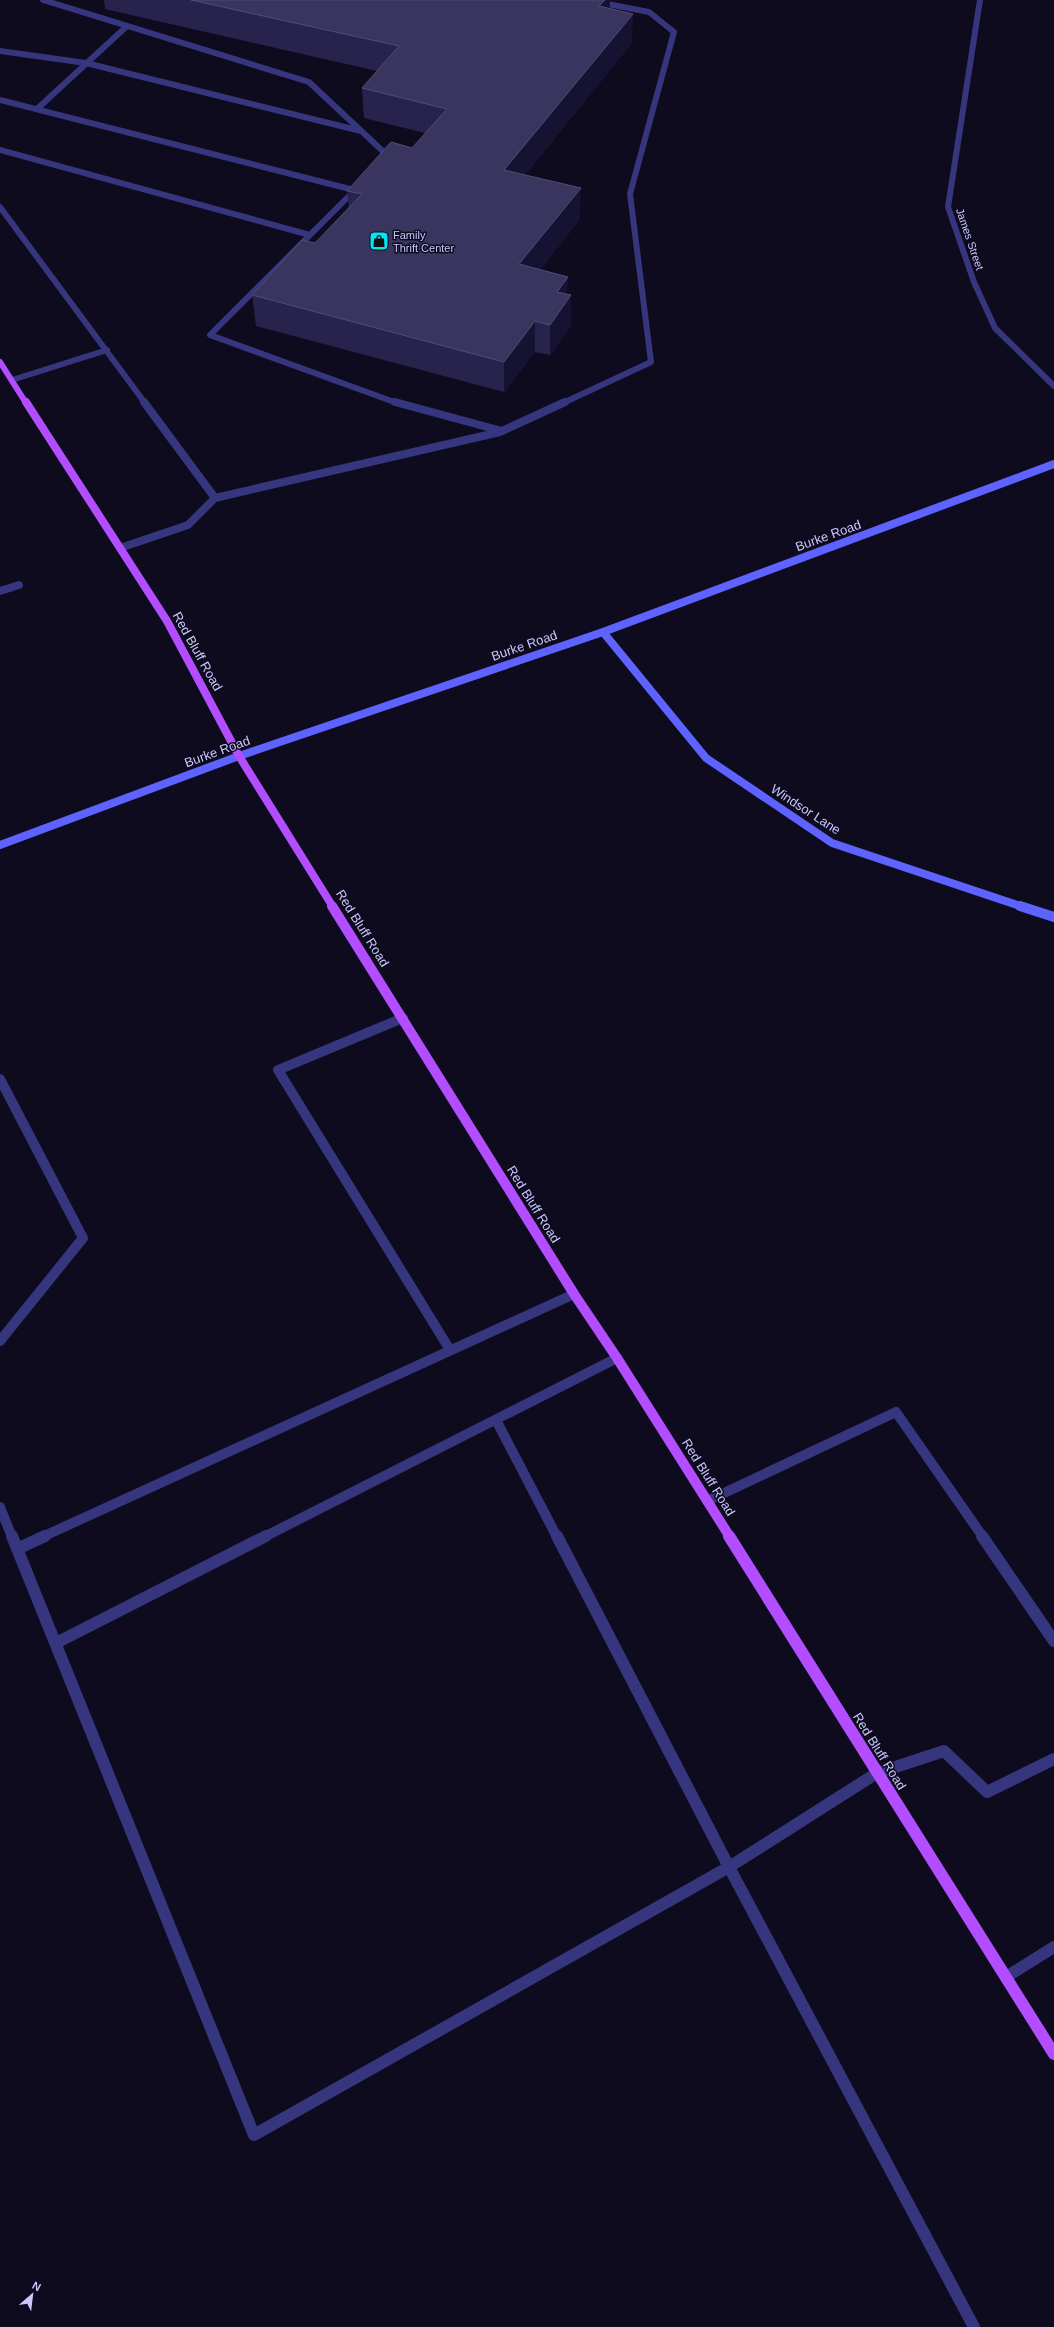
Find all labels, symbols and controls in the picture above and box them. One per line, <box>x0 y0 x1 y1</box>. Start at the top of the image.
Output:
street label: James Street <box>954 206 986 272</box>
place label: Family Thrift Center <box>393 229 454 254</box>
shop icon: Family Thrift Center <box>368 230 390 252</box>
street label: Burke Road <box>793 517 863 554</box>
street label: Red Bluff Road <box>170 609 225 693</box>
street label: Burke Road <box>489 627 559 664</box>
street label: Burke Road <box>182 733 252 770</box>
street label: Windsor Lane <box>768 781 843 838</box>
street label: Red Bluff Road <box>333 887 392 970</box>
street label: Red Bluff Road <box>504 1163 563 1246</box>
street label: Red Bluff Road <box>679 1436 738 1519</box>
street label: Red Bluff Road <box>850 1710 909 1793</box>
north arrow <box>12 2275 52 2315</box>
text: N <box>30 2279 43 2293</box>

